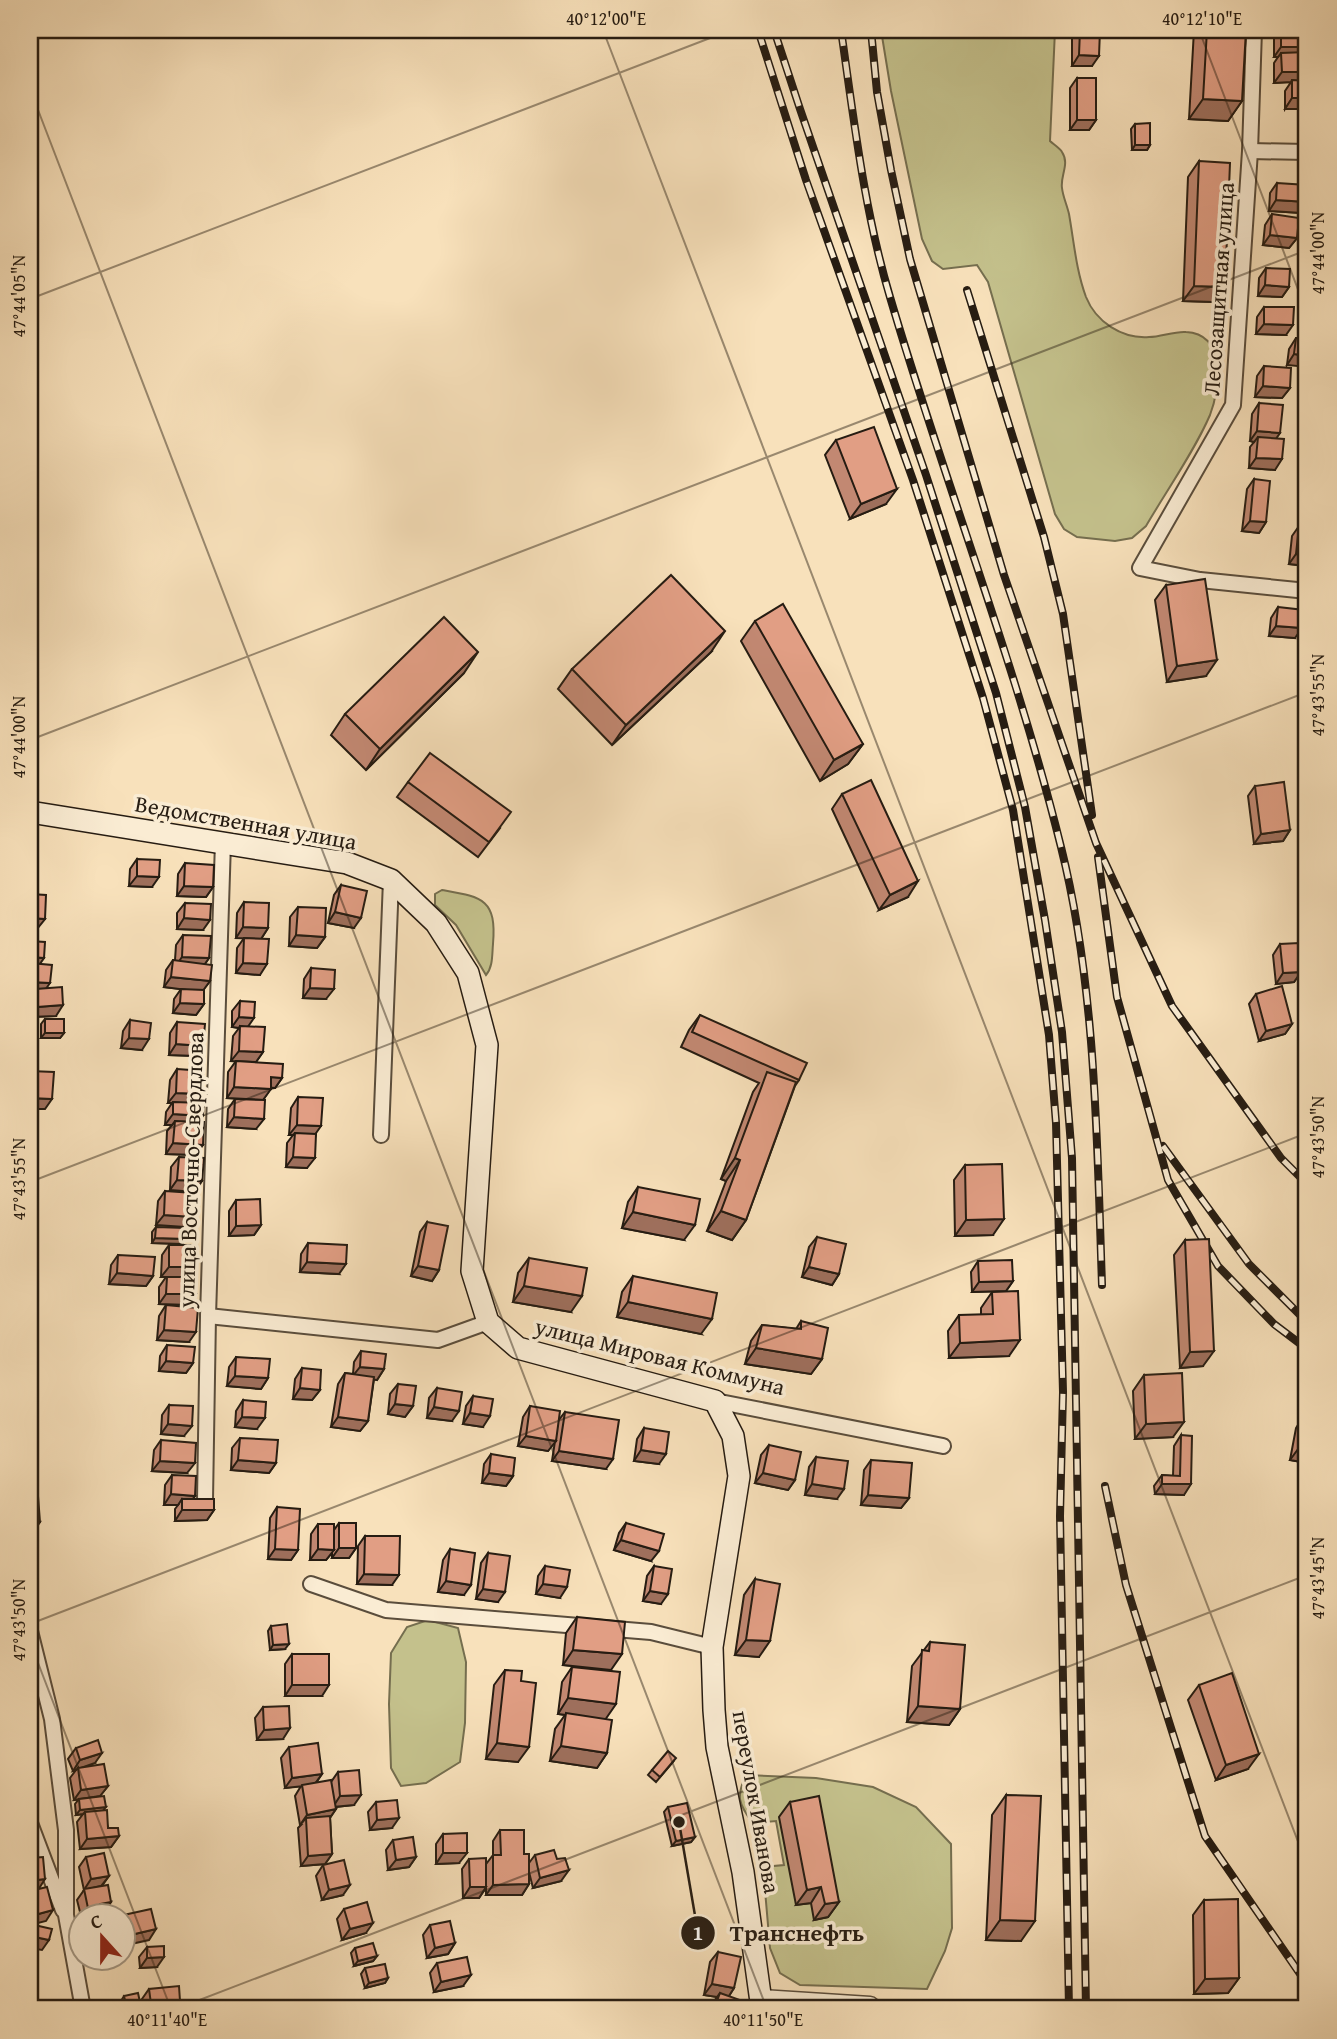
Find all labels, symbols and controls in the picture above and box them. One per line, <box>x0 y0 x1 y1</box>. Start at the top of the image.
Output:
text: 40°12'00"E <box>566 5 646 32</box>
text: 40°12'10"E <box>1162 5 1242 32</box>
street label: Лесозащитная улица <box>1194 181 1242 397</box>
text: 47°44'00"N <box>1304 211 1331 294</box>
text: 47°44'05"N <box>5 254 32 337</box>
text: 47°43'55"N <box>1304 653 1331 736</box>
text: 47°44'00"N <box>5 695 32 778</box>
street label: Ведомственная улица <box>133 786 359 858</box>
street label: улица Восточно-Свердлова <box>169 1031 211 1310</box>
text: 47°43'50"N <box>1304 1095 1331 1178</box>
text: 47°43'55"N <box>5 1137 32 1220</box>
street label: улица Мировая Коммуна <box>531 1309 789 1403</box>
text: 47°43'45"N <box>1304 1536 1331 1619</box>
text: 47°43'50"N <box>5 1578 32 1661</box>
street label: переулок Иванова <box>725 1708 789 1896</box>
north arrow <box>66 1902 136 1972</box>
text: С <box>86 1906 106 1936</box>
callout: Транснефть <box>680 1910 878 1955</box>
text: Транснефть <box>730 1915 864 1950</box>
text: 1 <box>693 1917 703 1948</box>
text: 40°11'40"E <box>127 2006 207 2033</box>
text: 40°11'50"E <box>723 2006 803 2033</box>

